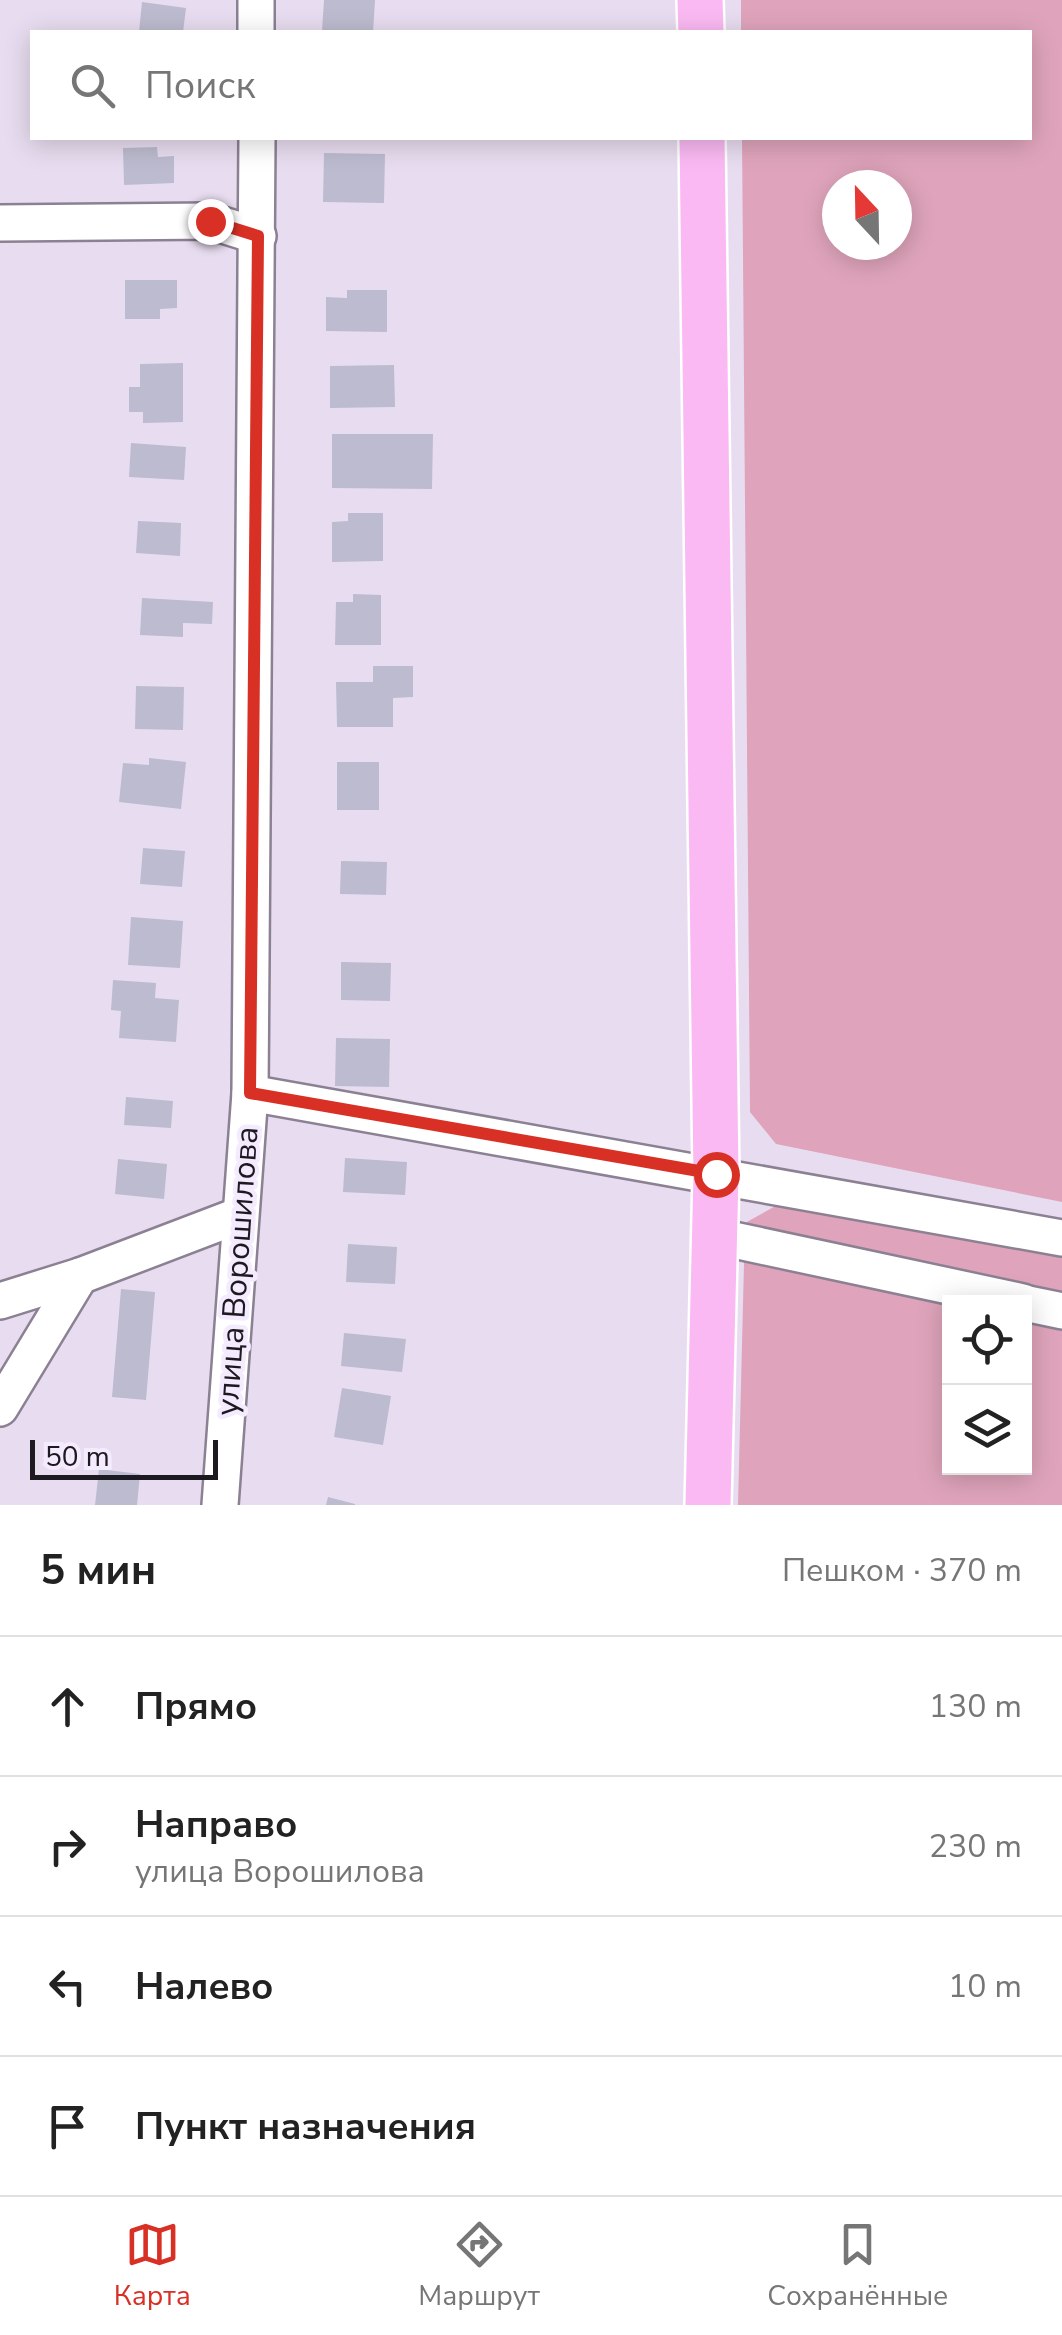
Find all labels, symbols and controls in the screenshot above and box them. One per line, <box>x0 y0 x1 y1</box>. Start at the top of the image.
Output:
search box <box>30 30 1032 140</box>
icon: search <box>65 58 120 113</box>
text: Поиск <box>145 60 255 111</box>
north arrow <box>822 170 912 260</box>
route end <box>188 199 234 245</box>
street label: улица Ворошилова <box>205 1125 269 1417</box>
route start <box>694 1152 740 1198</box>
map controls <box>942 1295 1032 1475</box>
button: locate <box>942 1295 1032 1385</box>
button: layers <box>942 1385 1032 1475</box>
scale bar <box>30 1435 218 1480</box>
text: 50 m <box>45 1438 110 1476</box>
text: 5 мин <box>40 1542 156 1599</box>
text: Пешком · 370 m <box>782 1549 1022 1592</box>
icon: ahead <box>40 1679 95 1734</box>
text: Прямо <box>135 1681 257 1732</box>
text: 130 m <box>929 1685 1022 1728</box>
text: Направо <box>135 1799 297 1850</box>
icon: right <box>40 1819 95 1874</box>
text: 230 m <box>929 1825 1022 1868</box>
text: улица Ворошилова <box>135 1850 425 1893</box>
icon: left <box>40 1959 95 2014</box>
text: Налево <box>135 1961 274 2012</box>
text: 10 m <box>948 1965 1022 2008</box>
icon: arrive <box>40 2099 95 2154</box>
text: Пункт назначения <box>135 2101 476 2152</box>
tab: Карта <box>114 2217 191 2315</box>
tab: Маршрут <box>418 2217 540 2315</box>
tab: Сохранённые <box>767 2217 948 2315</box>

